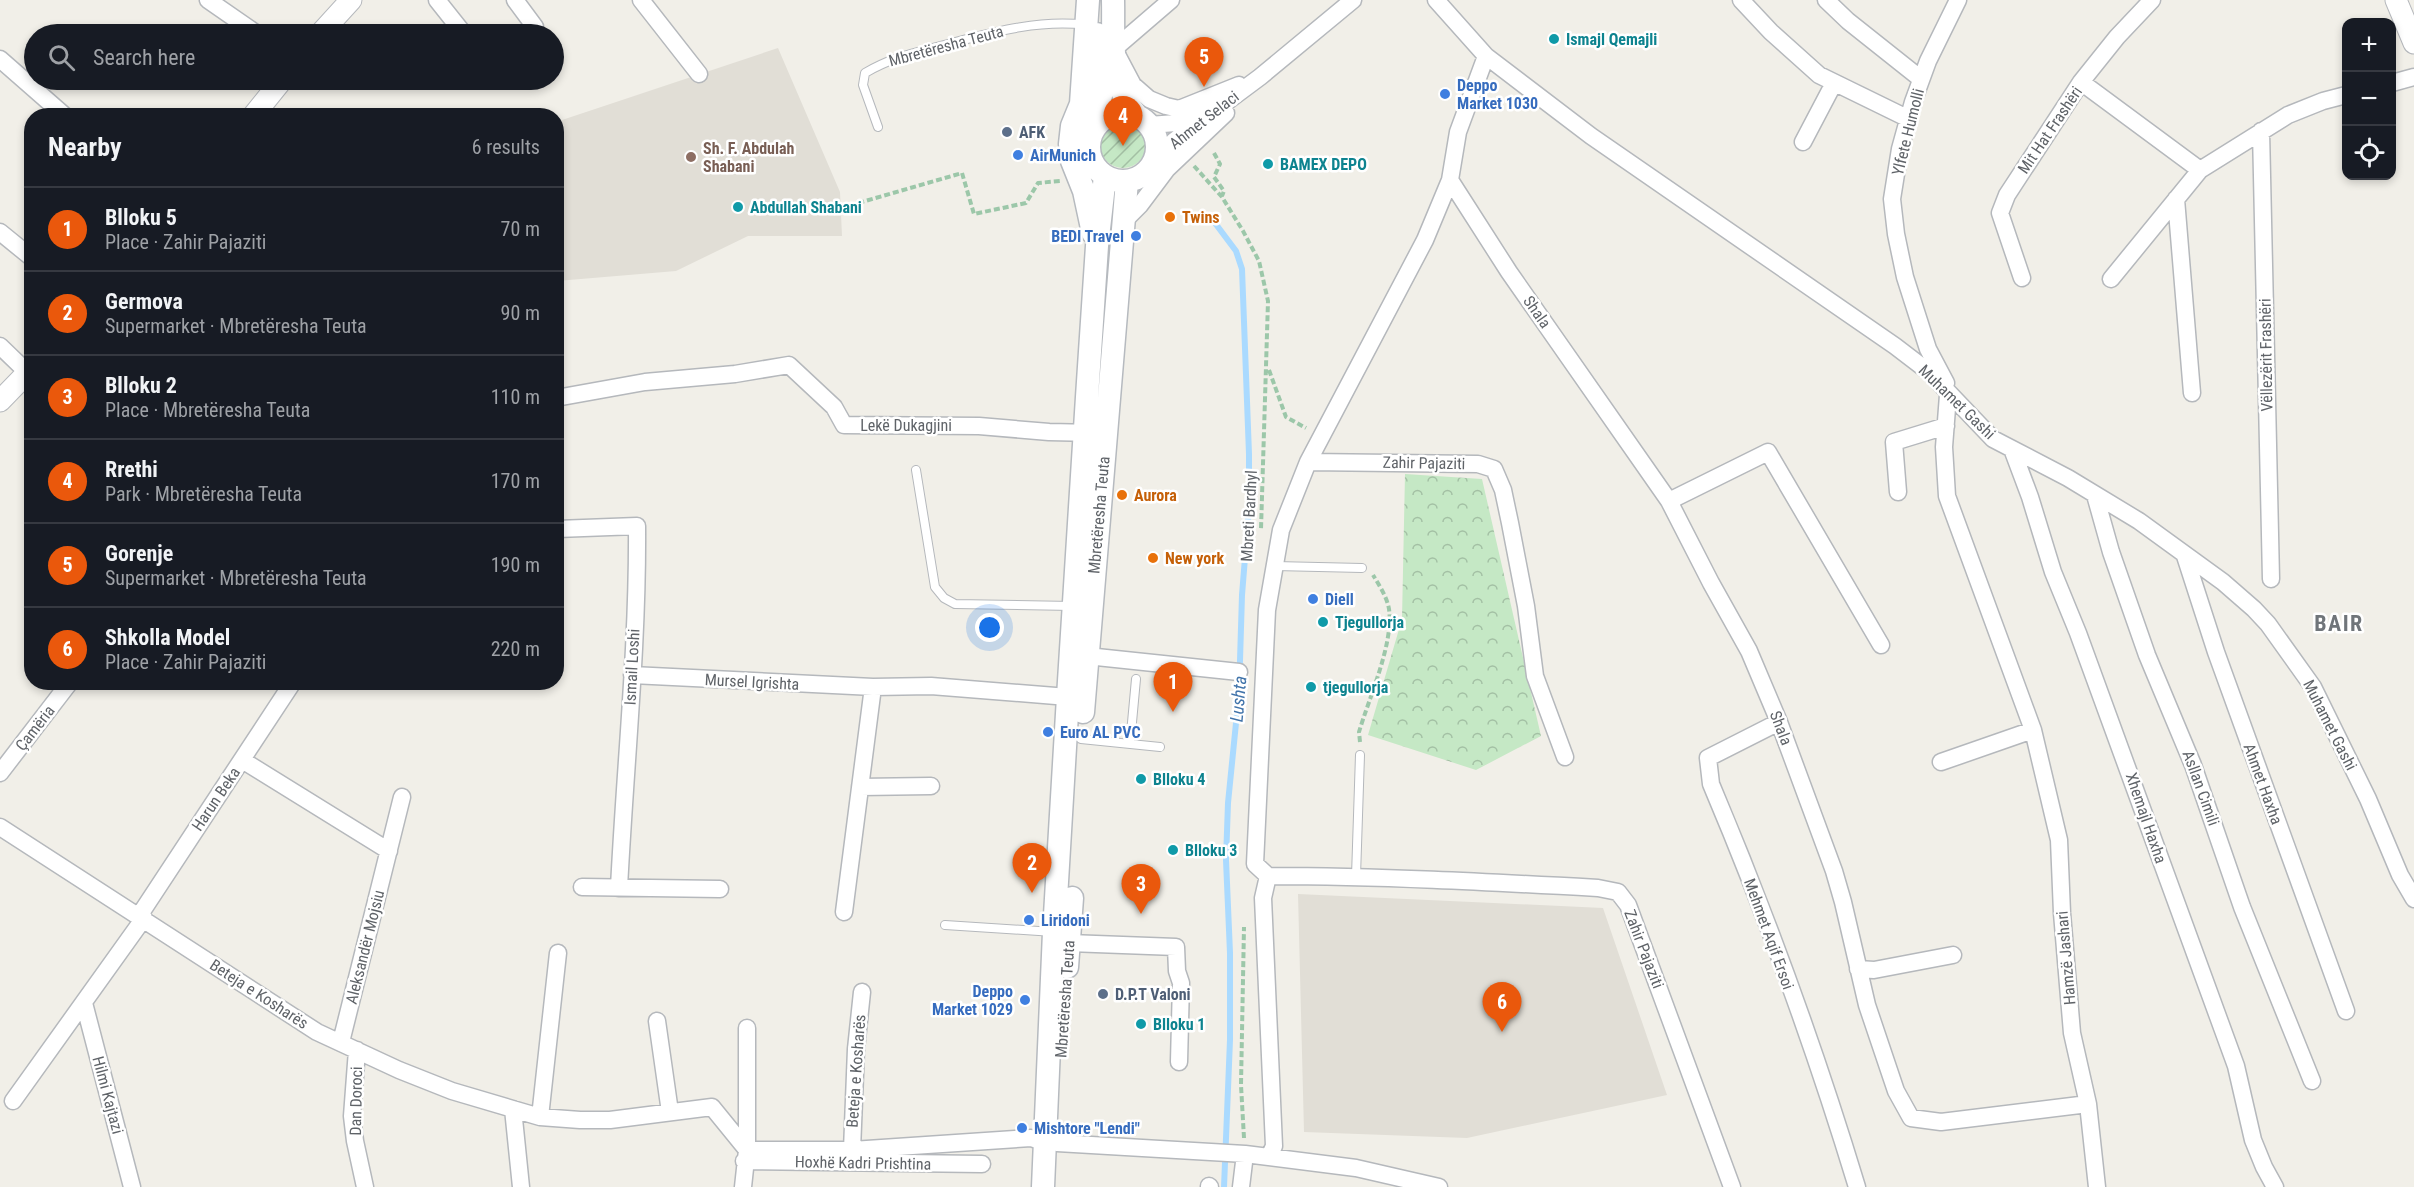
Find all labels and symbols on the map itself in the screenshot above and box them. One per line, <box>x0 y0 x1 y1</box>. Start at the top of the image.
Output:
street label: Mbretëresha Teuta <box>887 22 1005 70</box>
place label: Ismajl Qemajli <box>1566 30 1657 49</box>
marker: Ismajl Qemajli <box>1547 32 1561 46</box>
pin: 5 <box>1184 38 1224 87</box>
place label: Deppo Market 1030 <box>1457 76 1538 113</box>
street label: Mit Hat Frashëri <box>2014 83 2086 177</box>
street label: Ylfete Humolli <box>1888 86 1928 178</box>
street label: Ahmet Selaci <box>1165 87 1243 153</box>
marker: Deppo Market 1030 <box>1438 87 1452 101</box>
pin: 4 <box>1104 96 1142 146</box>
place label: AFK <box>1019 123 1045 142</box>
marker: AFK <box>1000 125 1014 139</box>
place label: Sh. F. Abdulah Shabani <box>703 139 795 176</box>
place label: AirMunich <box>1030 146 1096 165</box>
marker: AirMunich <box>1011 148 1025 162</box>
marker: Sh. F. Abdulah Shabani <box>684 150 698 164</box>
place label: BAMEX DEPO <box>1280 155 1367 174</box>
marker: BAMEX DEPO <box>1261 157 1275 171</box>
place label: Abdullah Shabani <box>750 198 862 217</box>
marker: Abdullah Shabani <box>731 200 745 214</box>
place label: Twins <box>1182 208 1220 227</box>
marker: Twins <box>1163 210 1177 224</box>
place label: BEDI Travel <box>1051 227 1124 246</box>
marker: BEDI Travel <box>1129 229 1143 243</box>
street label: Shala <box>1519 292 1555 332</box>
street label: Vëllezërit Frashëri <box>2256 298 2276 412</box>
street label: Muhamet Gashi <box>1915 361 1999 443</box>
street label: Lekë Dukagjini <box>860 416 952 435</box>
street label: Zahir Pajaziti <box>1382 453 1466 473</box>
street label: Mbretëresha Teuta <box>1084 455 1114 575</box>
street label: Mbreti Bardhyl <box>1237 470 1261 562</box>
place label: Aurora <box>1134 486 1177 505</box>
marker: Aurora <box>1115 488 1129 502</box>
place label: New york <box>1165 549 1225 568</box>
marker: New york <box>1146 551 1160 565</box>
place label: Diell <box>1325 590 1354 609</box>
marker: Diell <box>1306 592 1320 606</box>
district label: BAIR <box>2314 611 2364 636</box>
your location <box>975 613 1004 642</box>
place label: Tjegullorja <box>1335 613 1404 632</box>
marker: Tjegullorja <box>1316 615 1330 629</box>
street label: Ismail Loshi <box>621 628 643 706</box>
pin: 1 <box>1154 662 1192 712</box>
street label: Mursel Igrishta <box>704 670 800 694</box>
water label: Lushta <box>1226 675 1250 723</box>
street label: Muhamet Gashi <box>2299 677 2361 773</box>
place label: tjegullorja <box>1323 678 1389 697</box>
marker: tjegullorja <box>1304 680 1318 694</box>
street label: Çamëria <box>11 701 59 755</box>
street label: Shala <box>1766 708 1796 748</box>
place label: Euro AL PVC <box>1060 723 1141 742</box>
marker: Euro AL PVC <box>1041 725 1055 739</box>
street label: Ahmet Haxha <box>2240 741 2286 827</box>
street label: Asllan Cimili <box>2179 748 2223 828</box>
street label: Harun Beka <box>188 764 244 834</box>
place label: Blloku 4 <box>1153 770 1205 789</box>
street label: Xhemajl Haxha <box>2122 770 2170 866</box>
marker: Blloku 4 <box>1134 772 1148 786</box>
place label: Blloku 3 <box>1185 841 1237 860</box>
marker: Blloku 3 <box>1166 843 1180 857</box>
pin: 2 <box>1012 844 1052 893</box>
pin: 3 <box>1122 864 1160 914</box>
street label: Mehmet Aqif Ersoi <box>1740 876 1798 992</box>
street label: Aleksandër Mojsiu <box>342 888 388 1006</box>
street label: Zahir Pajaziti <box>1620 907 1668 991</box>
street label: Hamzë Jashari <box>2052 910 2080 1006</box>
place label: Liridoni <box>1041 911 1090 930</box>
marker: Liridoni <box>1022 913 1036 927</box>
street label: Mbretëresha Teuta <box>1051 940 1079 1058</box>
street label: Beteja e Kosharës <box>206 955 312 1033</box>
place label: Deppo Market 1029 <box>932 982 1013 1019</box>
pin: 6 <box>1482 982 1522 1032</box>
place label: D.P.T Valoni <box>1115 985 1191 1004</box>
marker: D.P.T Valoni <box>1096 987 1110 1001</box>
marker: Deppo Market 1029 <box>1018 993 1032 1007</box>
street label: Beteja e Kosharës <box>843 1014 869 1128</box>
place label: Blloku 1 <box>1153 1015 1205 1034</box>
marker: Blloku 1 <box>1134 1017 1148 1031</box>
street label: Hilmi Kajtazi <box>89 1054 127 1136</box>
street label: Dan Doroci <box>346 1066 366 1136</box>
place label: Mishtore "Lendi" <box>1034 1119 1140 1138</box>
marker: Mishtore "Lendi" <box>1015 1121 1029 1135</box>
street label: Hoxhë Kadri Prishtina <box>795 1152 931 1174</box>

